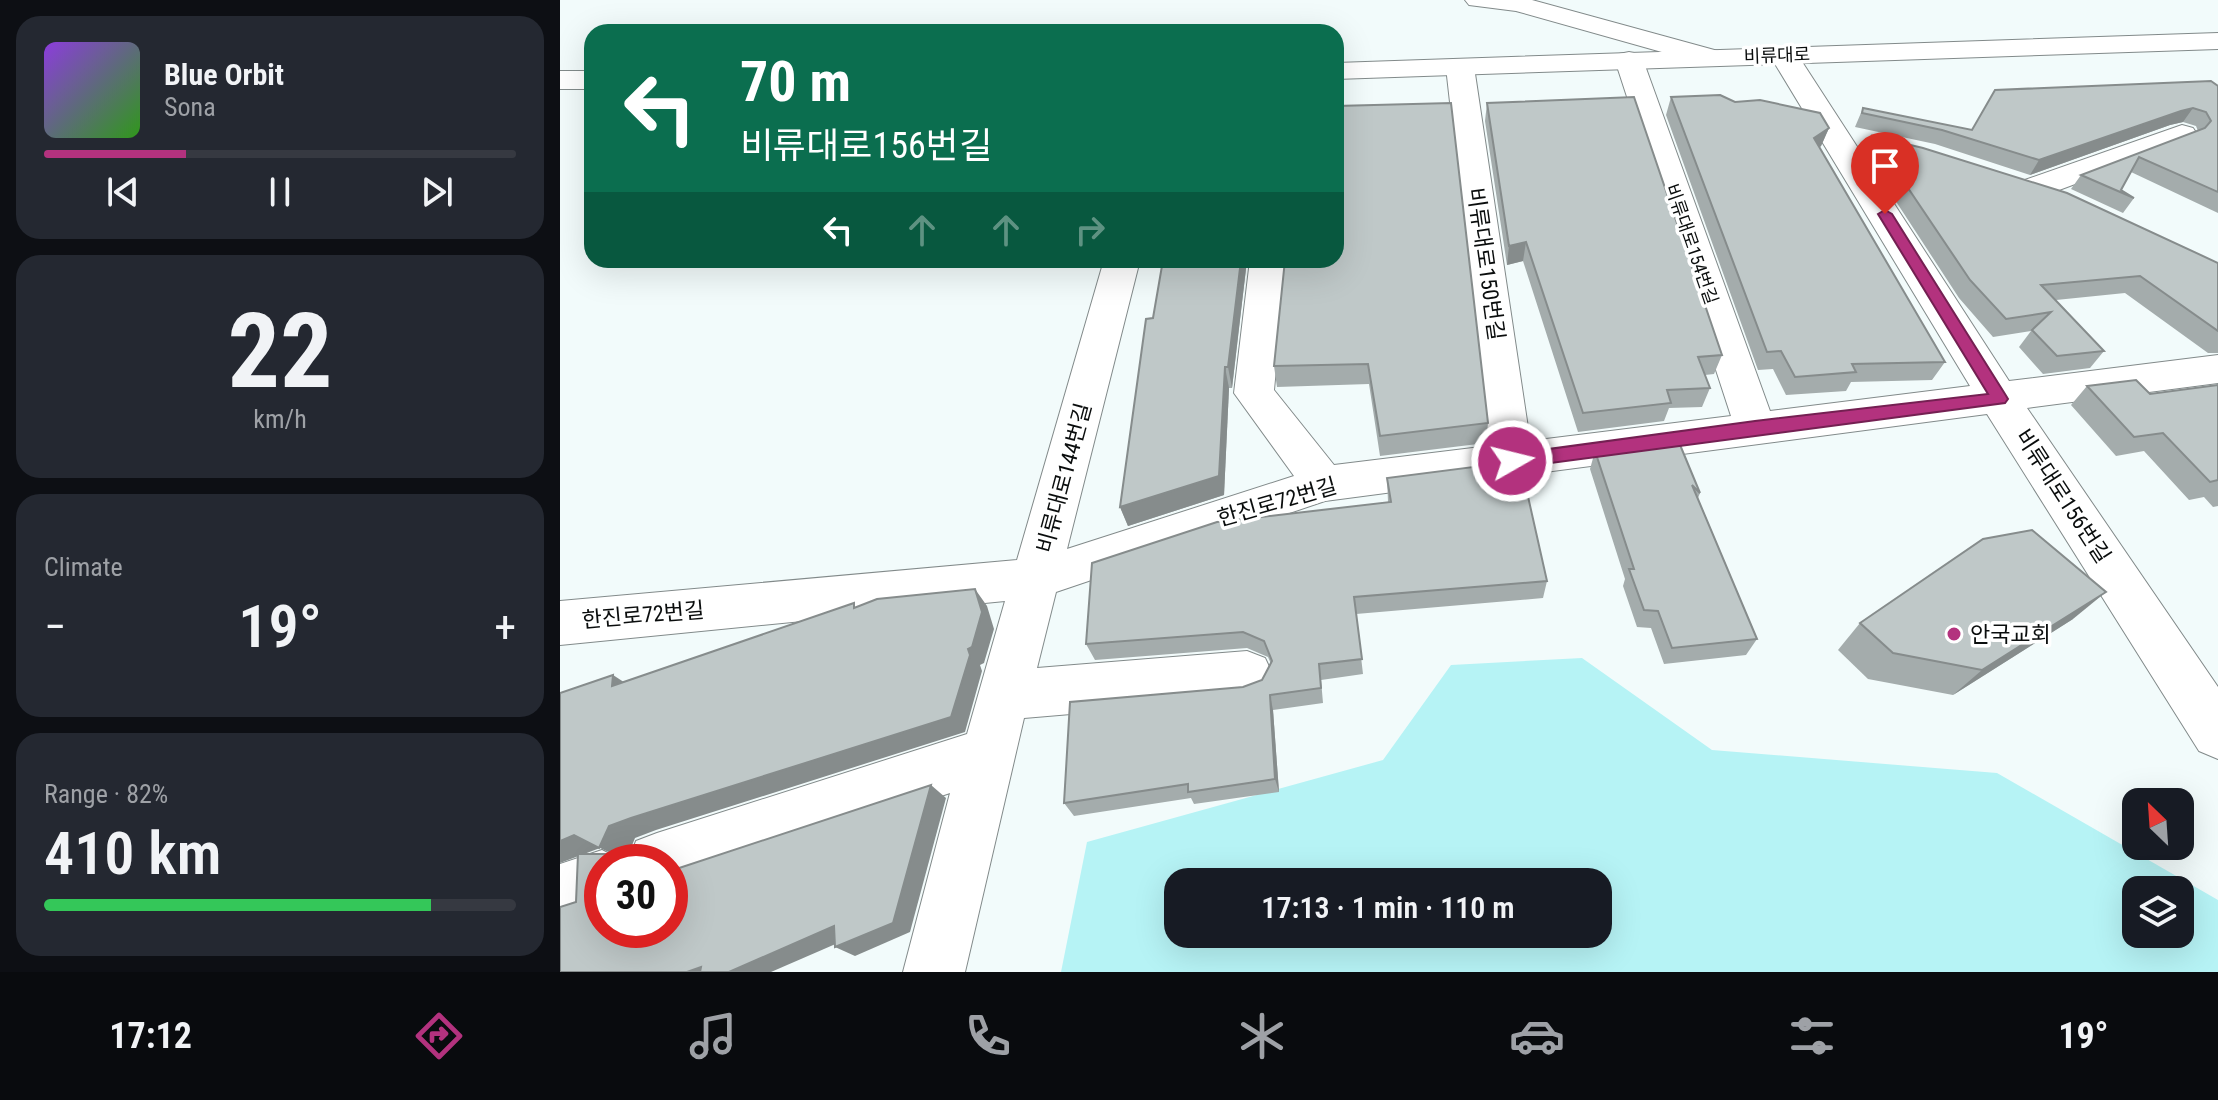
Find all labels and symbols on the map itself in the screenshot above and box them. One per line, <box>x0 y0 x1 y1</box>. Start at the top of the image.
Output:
street label: 비류대로 <box>1744 43 1810 67</box>
pin <box>1851 132 1919 214</box>
street label: 비류대로154번길 <box>1662 181 1722 307</box>
street label: 비류대로150번길 <box>1463 186 1509 342</box>
street label: 비류대로144번길 <box>1032 400 1096 556</box>
position arrow <box>1470 419 1554 503</box>
street label: 비류대로156번길 <box>2011 425 2115 567</box>
street label: 한진로72번길 <box>1214 473 1340 531</box>
street label: 한진로72번길 <box>581 597 705 633</box>
place label: 안국교회 <box>1970 622 2051 647</box>
marker: 안국교회 <box>1945 625 1963 643</box>
north arrow <box>2122 788 2194 860</box>
speed limit sign: 30 <box>584 844 688 948</box>

